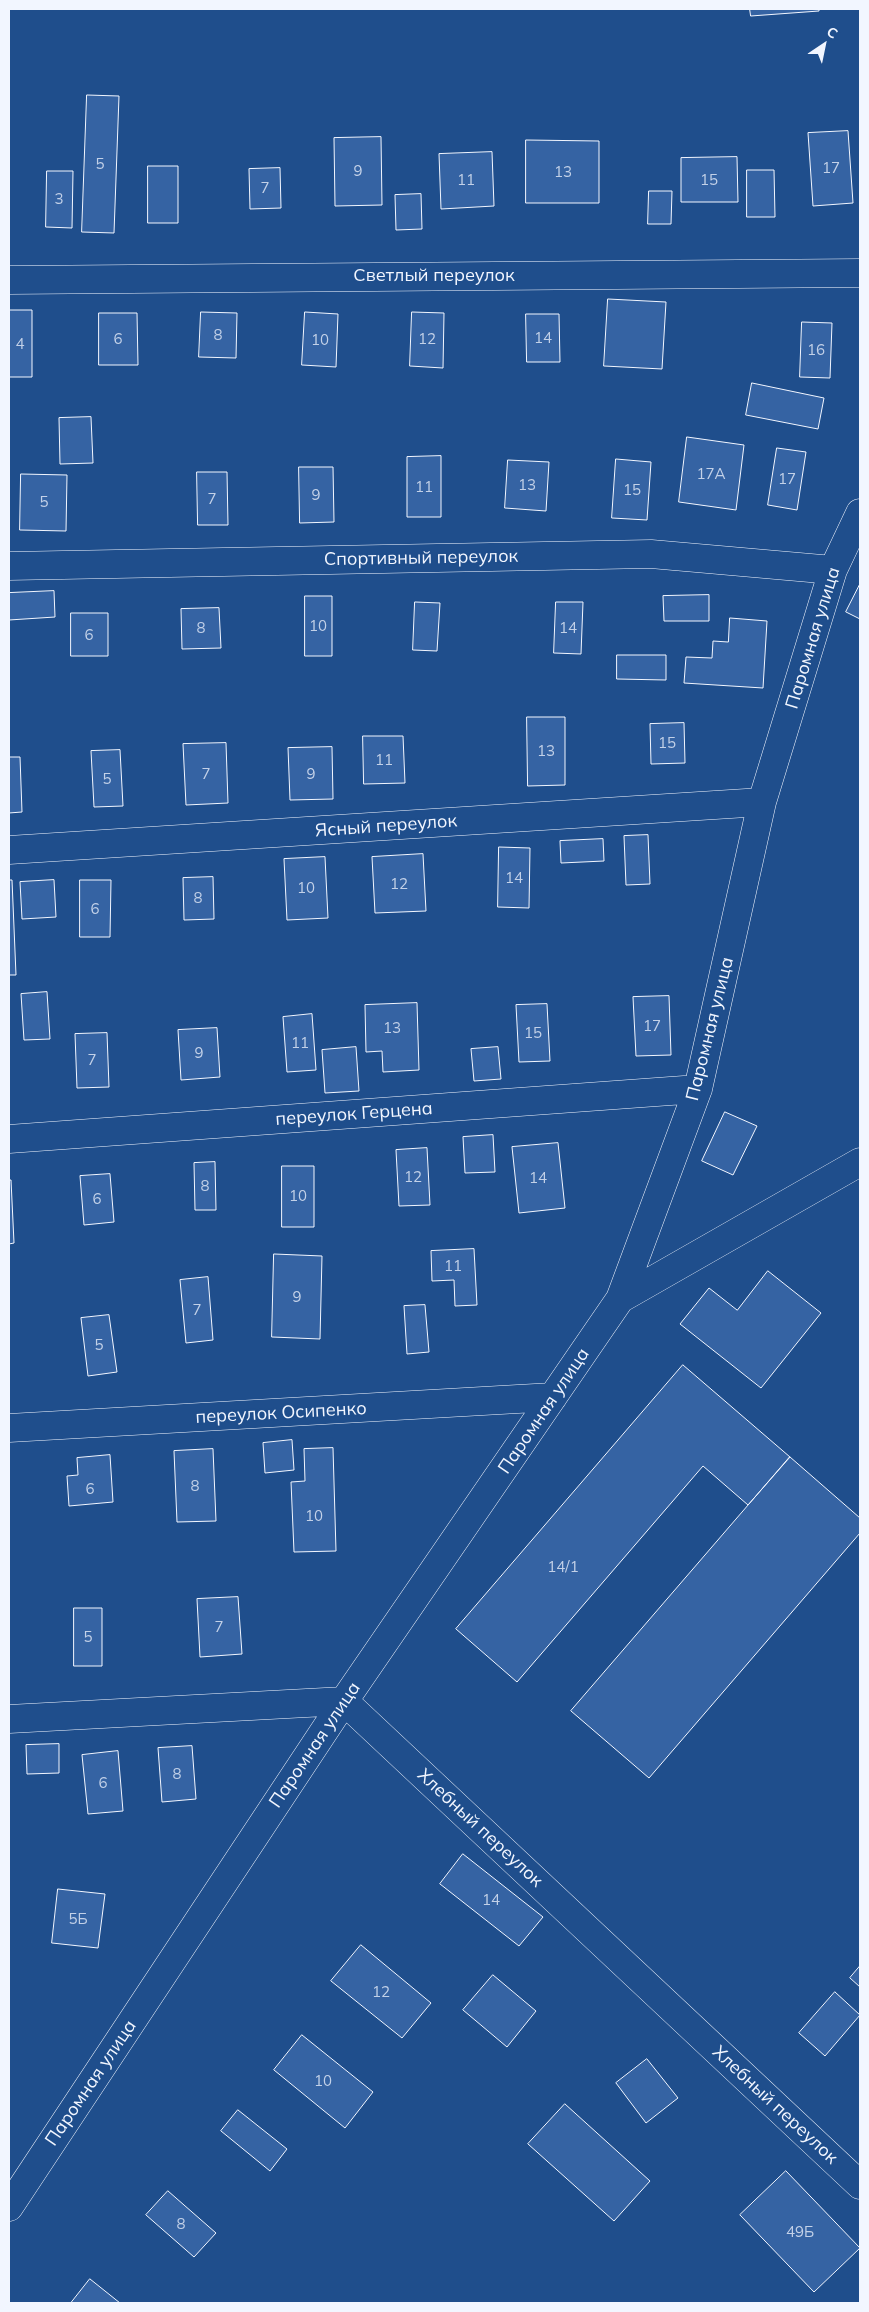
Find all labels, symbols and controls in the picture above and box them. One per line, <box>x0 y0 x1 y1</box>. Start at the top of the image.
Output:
north arrow <box>799 20 849 70</box>
text: С <box>823 22 841 43</box>
house number: 5 <box>96 155 104 173</box>
house number: 17 <box>822 159 840 177</box>
house number: 9 <box>354 162 362 180</box>
house number: 13 <box>554 163 572 181</box>
house number: 11 <box>457 171 475 189</box>
house number: 15 <box>700 171 718 189</box>
house number: 7 <box>261 179 269 197</box>
house number: 3 <box>55 190 63 208</box>
street label: Светлый переулок <box>353 265 515 287</box>
house number: 8 <box>214 326 222 344</box>
house number: 14 <box>534 329 552 347</box>
house number: 6 <box>114 330 122 348</box>
house number: 12 <box>418 330 436 348</box>
house number: 10 <box>311 331 329 349</box>
house number: 4 <box>16 335 24 353</box>
house number: 16 <box>807 341 825 359</box>
house number: 17А <box>696 465 726 483</box>
house number: 17 <box>778 470 796 488</box>
house number: 13 <box>518 476 536 494</box>
house number: 11 <box>415 478 433 496</box>
house number: 15 <box>623 481 641 499</box>
house number: 9 <box>312 486 320 504</box>
house number: 7 <box>208 490 216 508</box>
house number: 5 <box>40 493 48 511</box>
street label: Спортивный переулок <box>324 546 518 570</box>
street label: Паромная улица <box>781 565 845 711</box>
house number: 10 <box>309 617 327 635</box>
house number: 8 <box>197 619 205 637</box>
house number: 14 <box>559 619 577 637</box>
house number: 6 <box>85 626 93 644</box>
house number: 15 <box>658 734 676 752</box>
house number: 13 <box>537 742 555 760</box>
house number: 11 <box>375 751 393 769</box>
house number: 7 <box>202 765 210 783</box>
house number: 9 <box>307 765 315 783</box>
house number: 5 <box>103 770 111 788</box>
street label: Ясный переулок <box>314 810 458 842</box>
house number: 14 <box>505 869 523 887</box>
house number: 12 <box>390 875 408 893</box>
house number: 10 <box>297 879 315 897</box>
house number: 8 <box>194 889 202 907</box>
house number: 6 <box>91 900 99 918</box>
street label: Паромная улица <box>682 955 738 1103</box>
house number: 17 <box>643 1017 661 1035</box>
house number: 13 <box>383 1019 401 1037</box>
house number: 15 <box>524 1024 542 1042</box>
house number: 11 <box>291 1034 309 1052</box>
house number: 9 <box>195 1044 203 1062</box>
house number: 7 <box>88 1051 96 1069</box>
street label: переулок Герцена <box>275 1098 433 1130</box>
house number: 12 <box>404 1168 422 1186</box>
house number: 14 <box>529 1169 547 1187</box>
house number: 8 <box>201 1177 209 1195</box>
house number: 10 <box>289 1187 307 1205</box>
house number: 6 <box>93 1190 101 1208</box>
house number: 11 <box>444 1257 462 1275</box>
house number: 9 <box>293 1288 301 1306</box>
house number: 7 <box>193 1301 201 1319</box>
house number: 5 <box>95 1336 103 1354</box>
street label: Паромная улица <box>494 1344 594 1478</box>
street label: переулок Осипенко <box>195 1398 367 1428</box>
house number: 8 <box>191 1477 199 1495</box>
house number: 6 <box>86 1480 94 1498</box>
house number: 10 <box>305 1507 323 1525</box>
house number: 14/1 <box>547 1558 579 1576</box>
house number: 7 <box>215 1618 223 1636</box>
house number: 5 <box>84 1628 92 1646</box>
street label: Паромная улица <box>265 1678 365 1812</box>
street label: Хлебный переулок <box>413 1764 547 1892</box>
house number: 8 <box>173 1765 181 1783</box>
house number: 6 <box>99 1774 107 1792</box>
house number: 14 <box>482 1891 500 1909</box>
house number: 5Б <box>68 1910 88 1928</box>
house number: 12 <box>372 1983 390 2001</box>
street label: Паромная улица <box>41 2016 141 2150</box>
street label: Хлебный переулок <box>708 2041 842 2169</box>
house number: 10 <box>314 2072 332 2090</box>
house number: 8 <box>177 2215 185 2233</box>
house number: 49Б <box>786 2223 814 2241</box>

